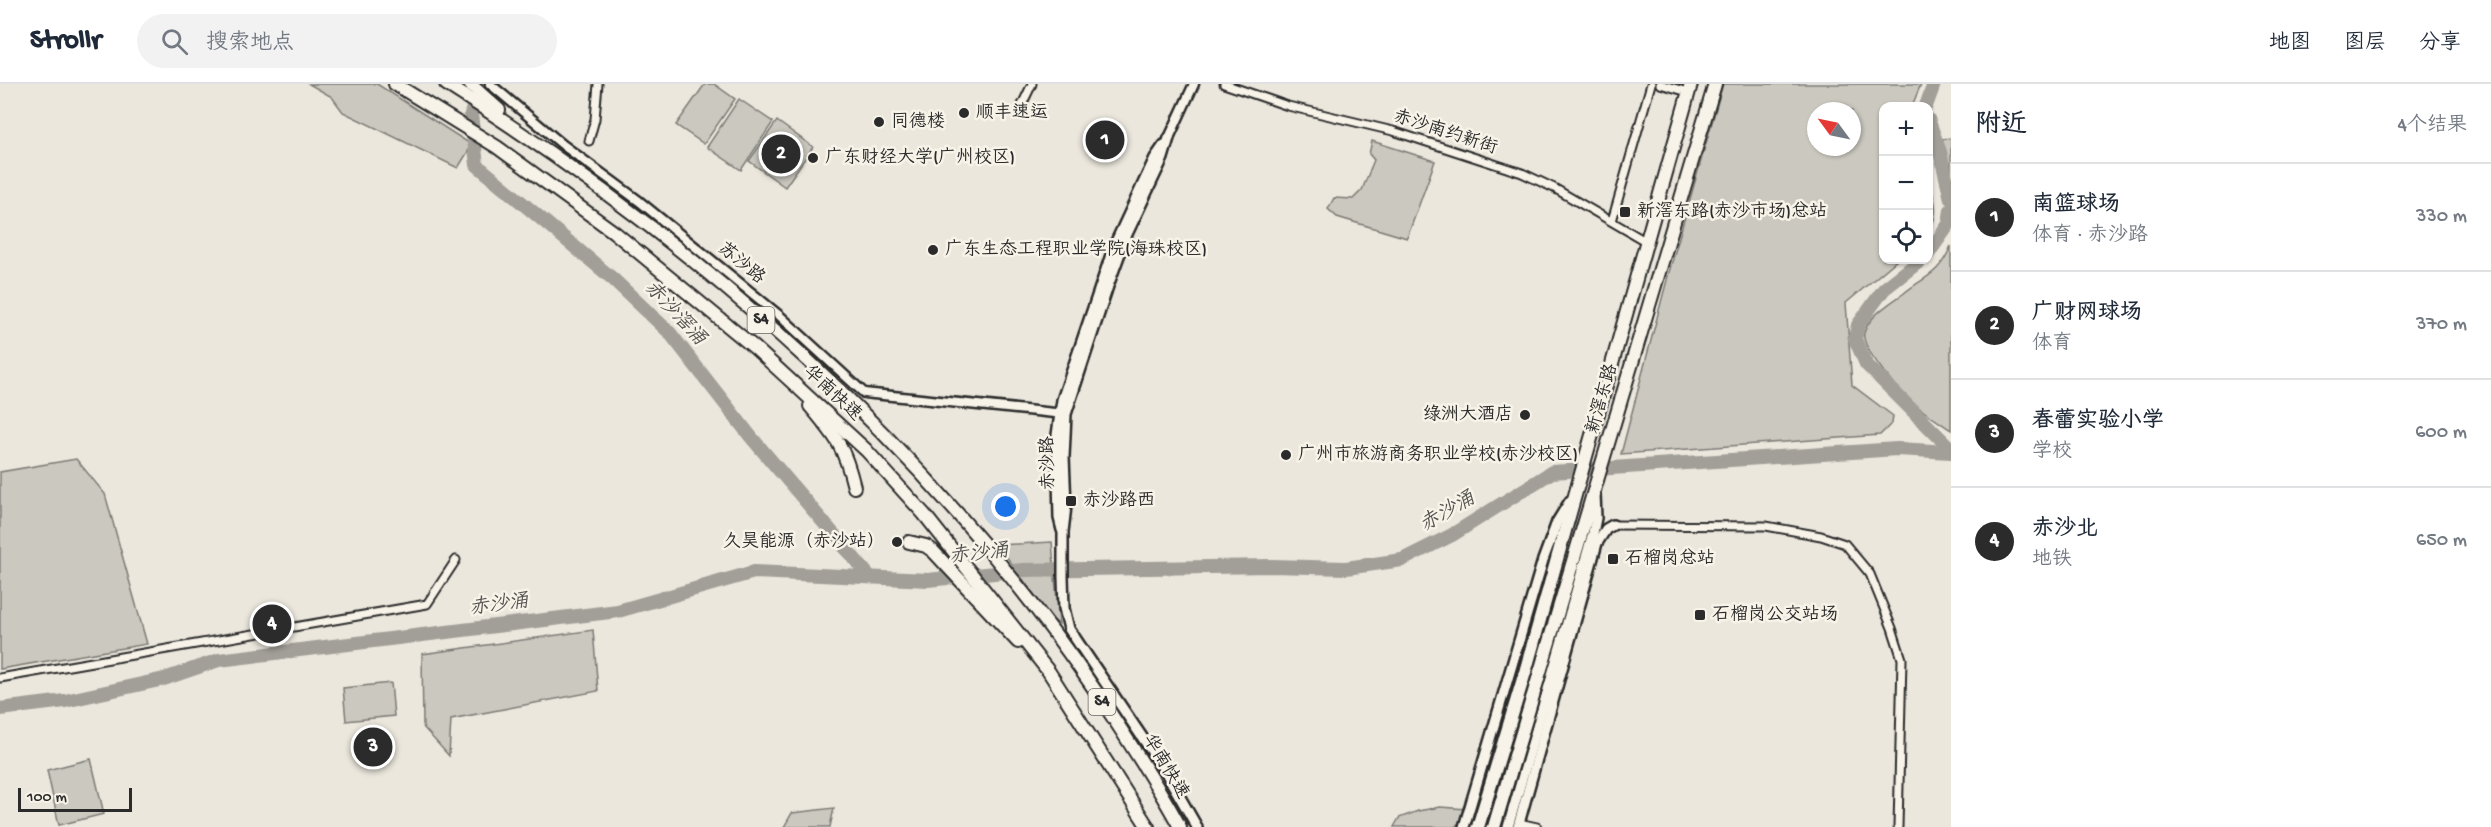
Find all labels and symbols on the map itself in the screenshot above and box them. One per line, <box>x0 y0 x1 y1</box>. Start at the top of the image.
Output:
place label: 顺丰速运 <box>976 102 1048 124</box>
north arrow <box>1807 102 1861 156</box>
street label: 赤沙南约新街 <box>1390 105 1500 160</box>
marker: 顺丰速运 <box>957 106 971 120</box>
place label: 同德楼 <box>891 111 945 133</box>
marker: 同德楼 <box>872 115 886 129</box>
pin: 1 <box>1086 118 1124 162</box>
pin: 2 <box>762 132 800 176</box>
place label: 广东财经大学(广州校区) <box>825 147 1015 169</box>
marker: 广东财经大学(广州校区) <box>806 151 820 165</box>
place label: 新滘东路(赤沙市场)总站 <box>1637 201 1827 223</box>
marker: 新滘东路(赤沙市场)总站 <box>1618 205 1632 219</box>
street label: 苏沙路 <box>713 238 769 289</box>
place label: 广东生态工程职业学院(海珠校区) <box>945 239 1207 261</box>
marker: 广东生态工程职业学院(海珠校区) <box>926 243 940 257</box>
water label: 赤沙滘涌 <box>638 276 712 352</box>
road number: S4 <box>748 307 774 333</box>
street label: 华南快速 <box>799 361 866 426</box>
street label: 新滘东路 <box>1582 361 1623 436</box>
place label: 绿洲大酒店 <box>1423 404 1513 426</box>
marker: 绿洲大酒店 <box>1518 408 1532 422</box>
street label: 赤沙路 <box>1037 436 1060 490</box>
place label: 广州市旅游商务职业学校(赤沙校区) <box>1298 444 1578 466</box>
marker: 广州市旅游商务职业学校(赤沙校区) <box>1279 448 1293 462</box>
water label: 赤沙涌 <box>1415 486 1481 538</box>
place label: 赤沙路西 <box>1083 490 1155 512</box>
your location <box>991 492 1020 521</box>
marker: 赤沙路西 <box>1064 494 1078 508</box>
place label: 久昊能源（赤沙站） <box>723 531 885 553</box>
marker: 久昊能源（赤沙站） <box>890 535 904 549</box>
water label: 赤沙涌 <box>948 538 1011 570</box>
place label: 石榴岗总站 <box>1625 548 1715 570</box>
marker: 石榴岗总站 <box>1606 552 1620 566</box>
water label: 赤沙涌 <box>468 589 531 621</box>
pin: 4 <box>252 602 292 646</box>
place label: 石榴岗公交站场 <box>1712 604 1838 626</box>
marker: 石榴岗公交站场 <box>1693 608 1707 622</box>
road number: S4 <box>1088 689 1116 715</box>
pin: 3 <box>354 724 392 770</box>
street label: 华南快速 <box>1137 730 1193 803</box>
scale bar <box>18 785 132 812</box>

